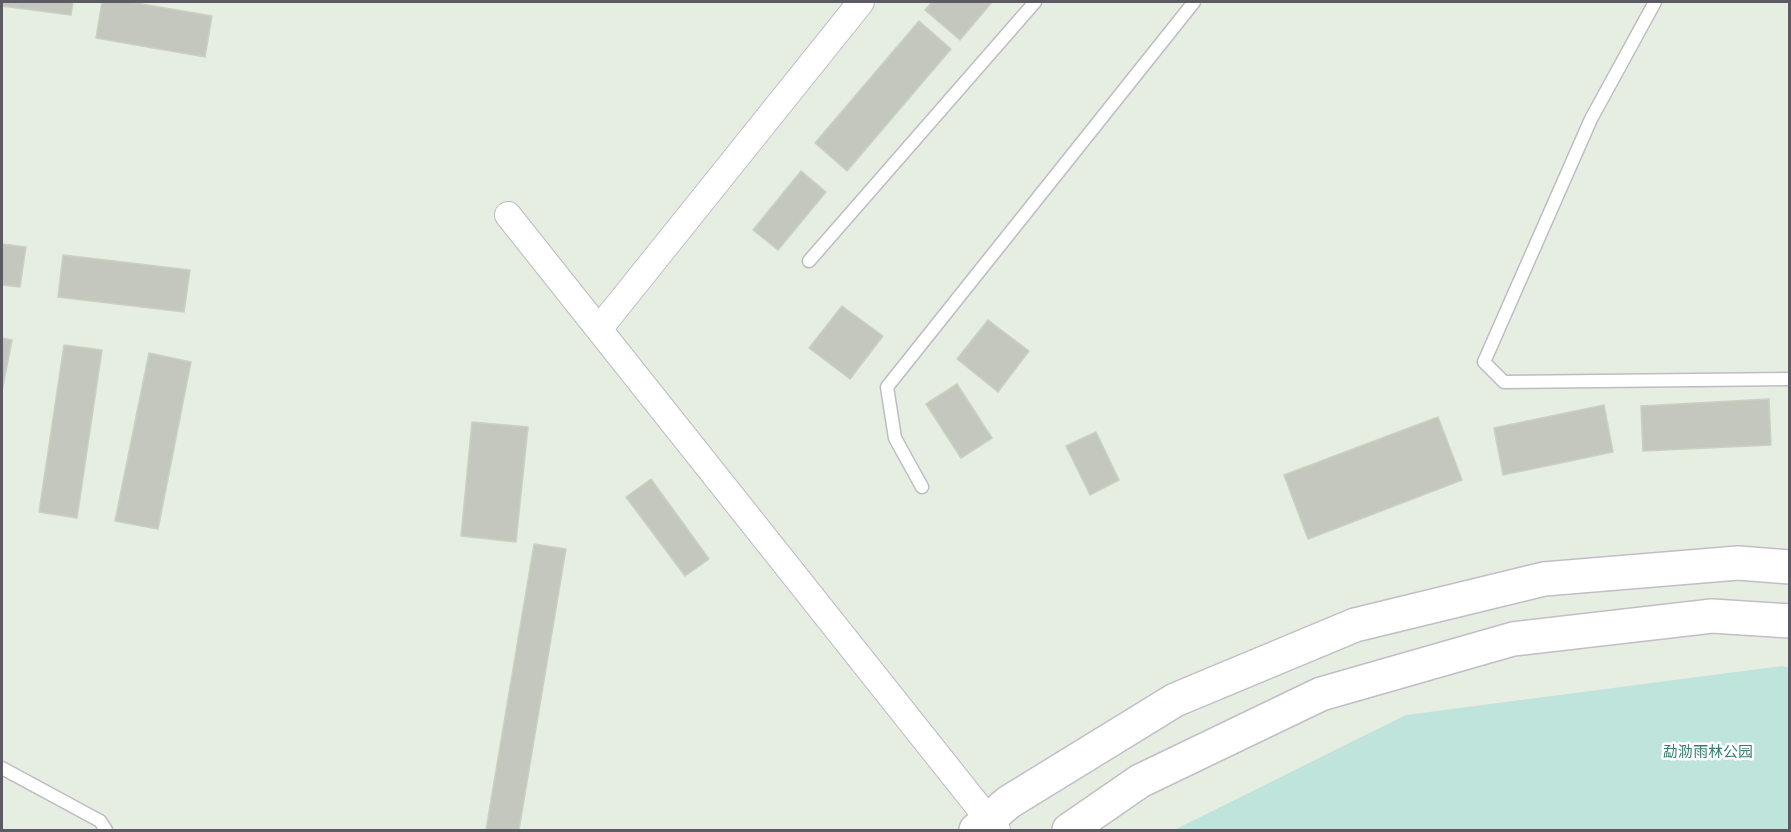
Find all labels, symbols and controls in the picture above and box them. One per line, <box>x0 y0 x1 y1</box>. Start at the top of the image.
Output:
park label: 勐泐雨林公园 <box>1663 744 1753 762</box>

